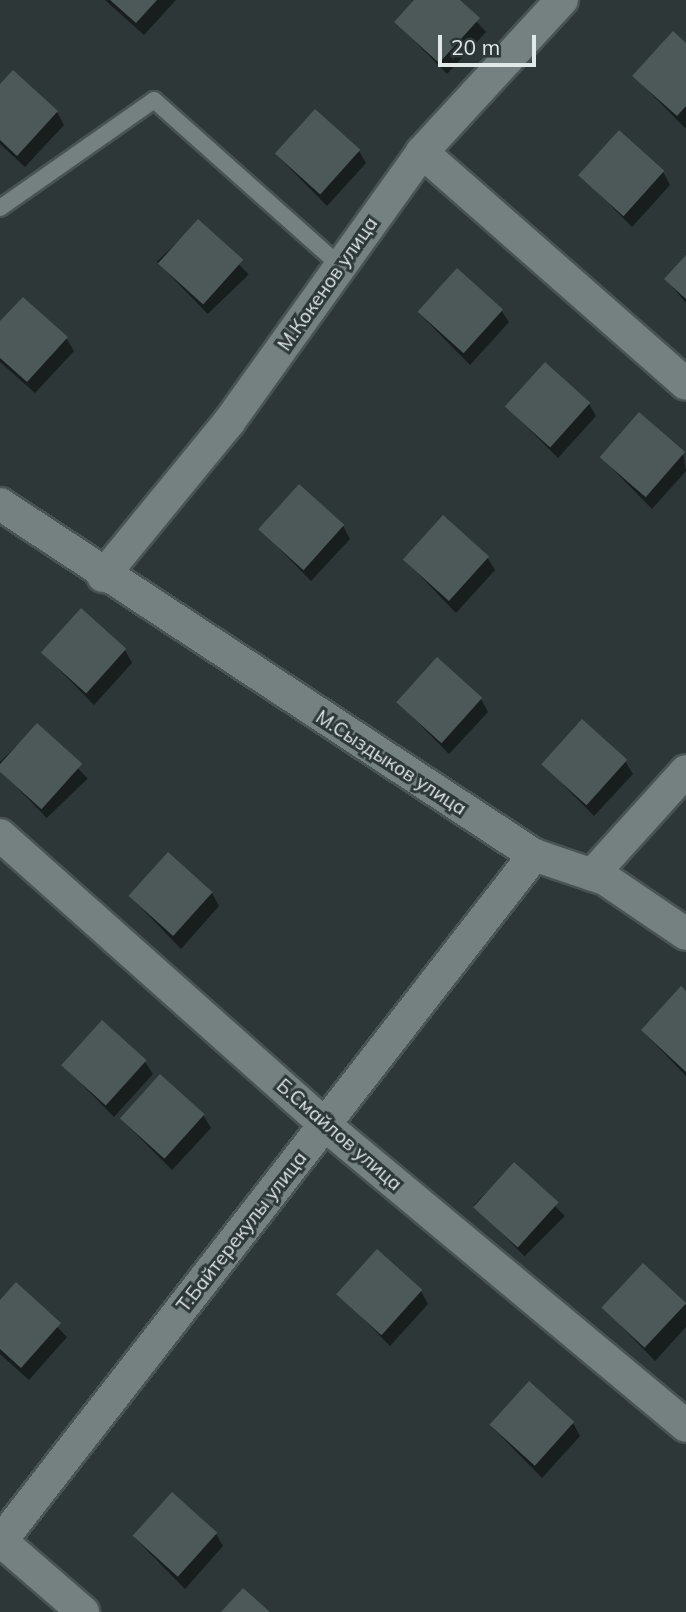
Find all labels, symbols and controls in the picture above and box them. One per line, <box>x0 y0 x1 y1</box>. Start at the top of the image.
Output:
scale bar <box>441 21 539 65</box>
text: 20 m <box>451 34 500 60</box>
street label: М.Кокенов улица <box>273 213 383 355</box>
street label: М.Сыздыков улица <box>311 706 471 820</box>
street label: Б.Смайлов улица <box>272 1074 406 1196</box>
street label: Т.Байтерекулы улица <box>172 1147 312 1317</box>

